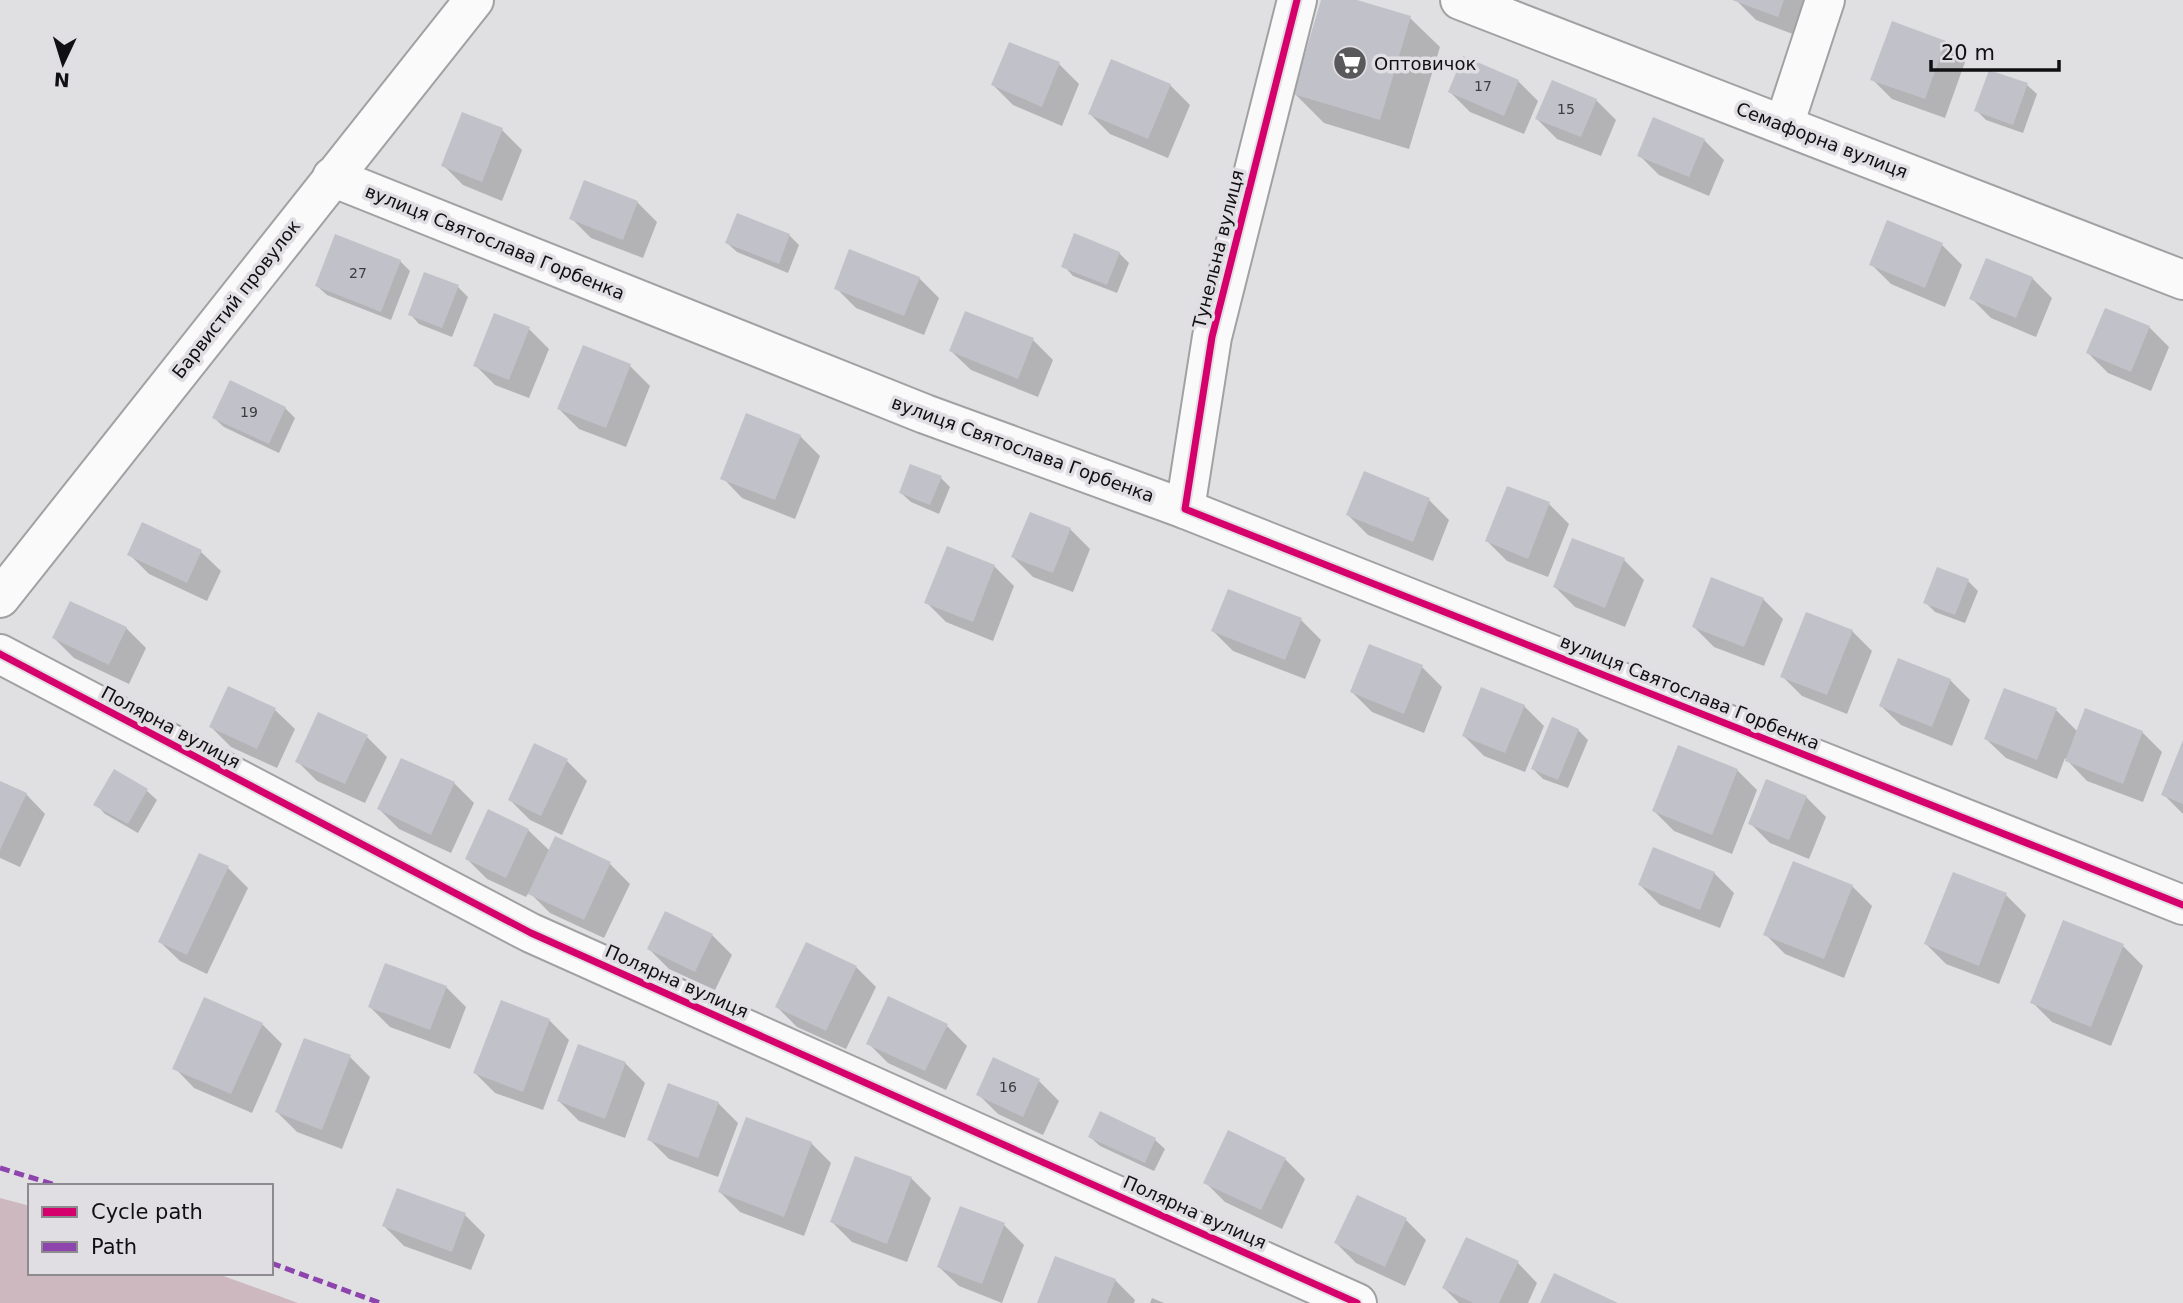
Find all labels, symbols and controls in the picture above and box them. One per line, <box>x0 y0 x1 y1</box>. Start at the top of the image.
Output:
north arrow <box>28 28 98 98</box>
scale bar <box>1931 28 2059 72</box>
text: 20 m <box>1941 41 1995 65</box>
supermarket icon: Оптовичок <box>1331 44 1369 82</box>
place label: Оптовичок <box>1374 53 1476 74</box>
text: N <box>53 68 71 91</box>
house number: 17 <box>1474 78 1492 94</box>
street label: Семафорна вулиця <box>1733 98 1911 182</box>
house number: 15 <box>1557 101 1575 117</box>
street label: Тунельна вулиця <box>1188 168 1248 331</box>
street label: вулиця Святослава Горбенка <box>362 180 628 304</box>
street label: Барвистий провулок <box>168 215 305 382</box>
house number: 27 <box>349 265 367 281</box>
street label: вулиця Святослава Горбенка <box>889 392 1157 506</box>
house number: 19 <box>240 404 258 420</box>
street label: вулиця Святослава Горбенка <box>1557 630 1823 754</box>
street label: Полярна вулиця <box>98 681 244 773</box>
street label: Полярна вулиця <box>602 940 752 1022</box>
house number: 16 <box>999 1079 1017 1095</box>
street label: Полярна вулиця <box>1120 1171 1270 1253</box>
legend <box>28 1184 273 1275</box>
text: Cycle path <box>91 1200 203 1224</box>
text: Path <box>91 1235 137 1259</box>

